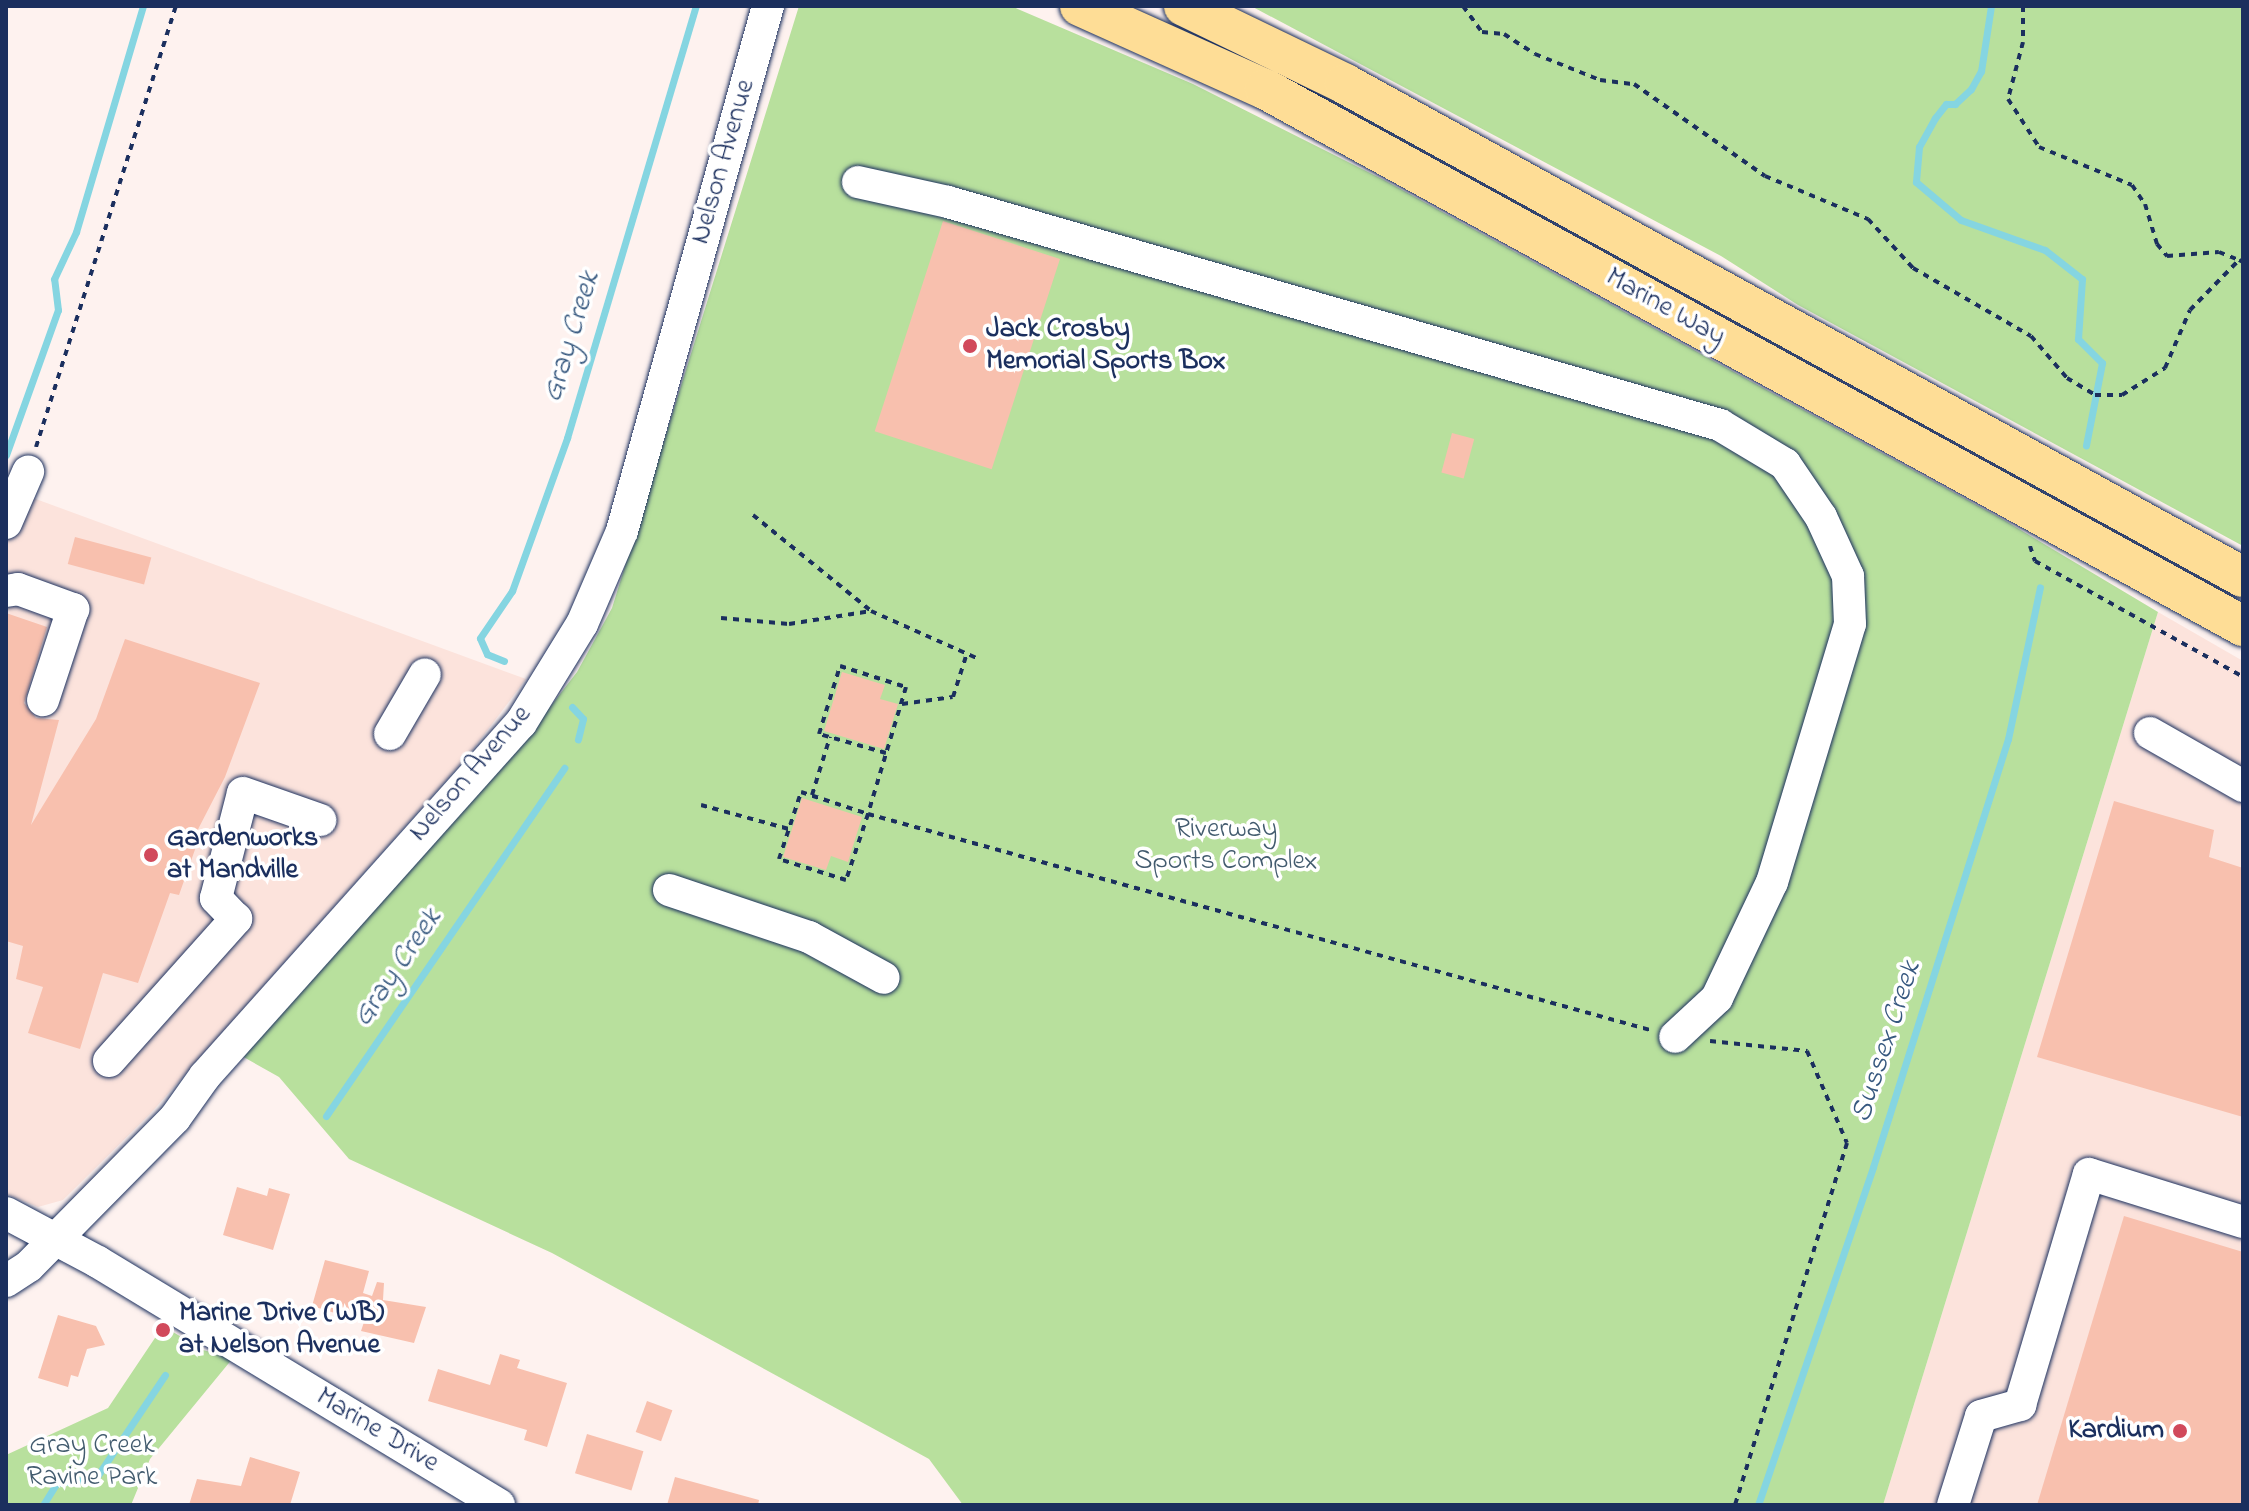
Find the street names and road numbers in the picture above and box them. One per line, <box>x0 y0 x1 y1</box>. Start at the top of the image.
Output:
street label: Nelson Avenue <box>684 76 764 248</box>
street label: Marine Way <box>1599 261 1731 355</box>
street label: Nelson Avenue <box>403 699 539 849</box>
street label: Marine Drive <box>309 1381 445 1481</box>

